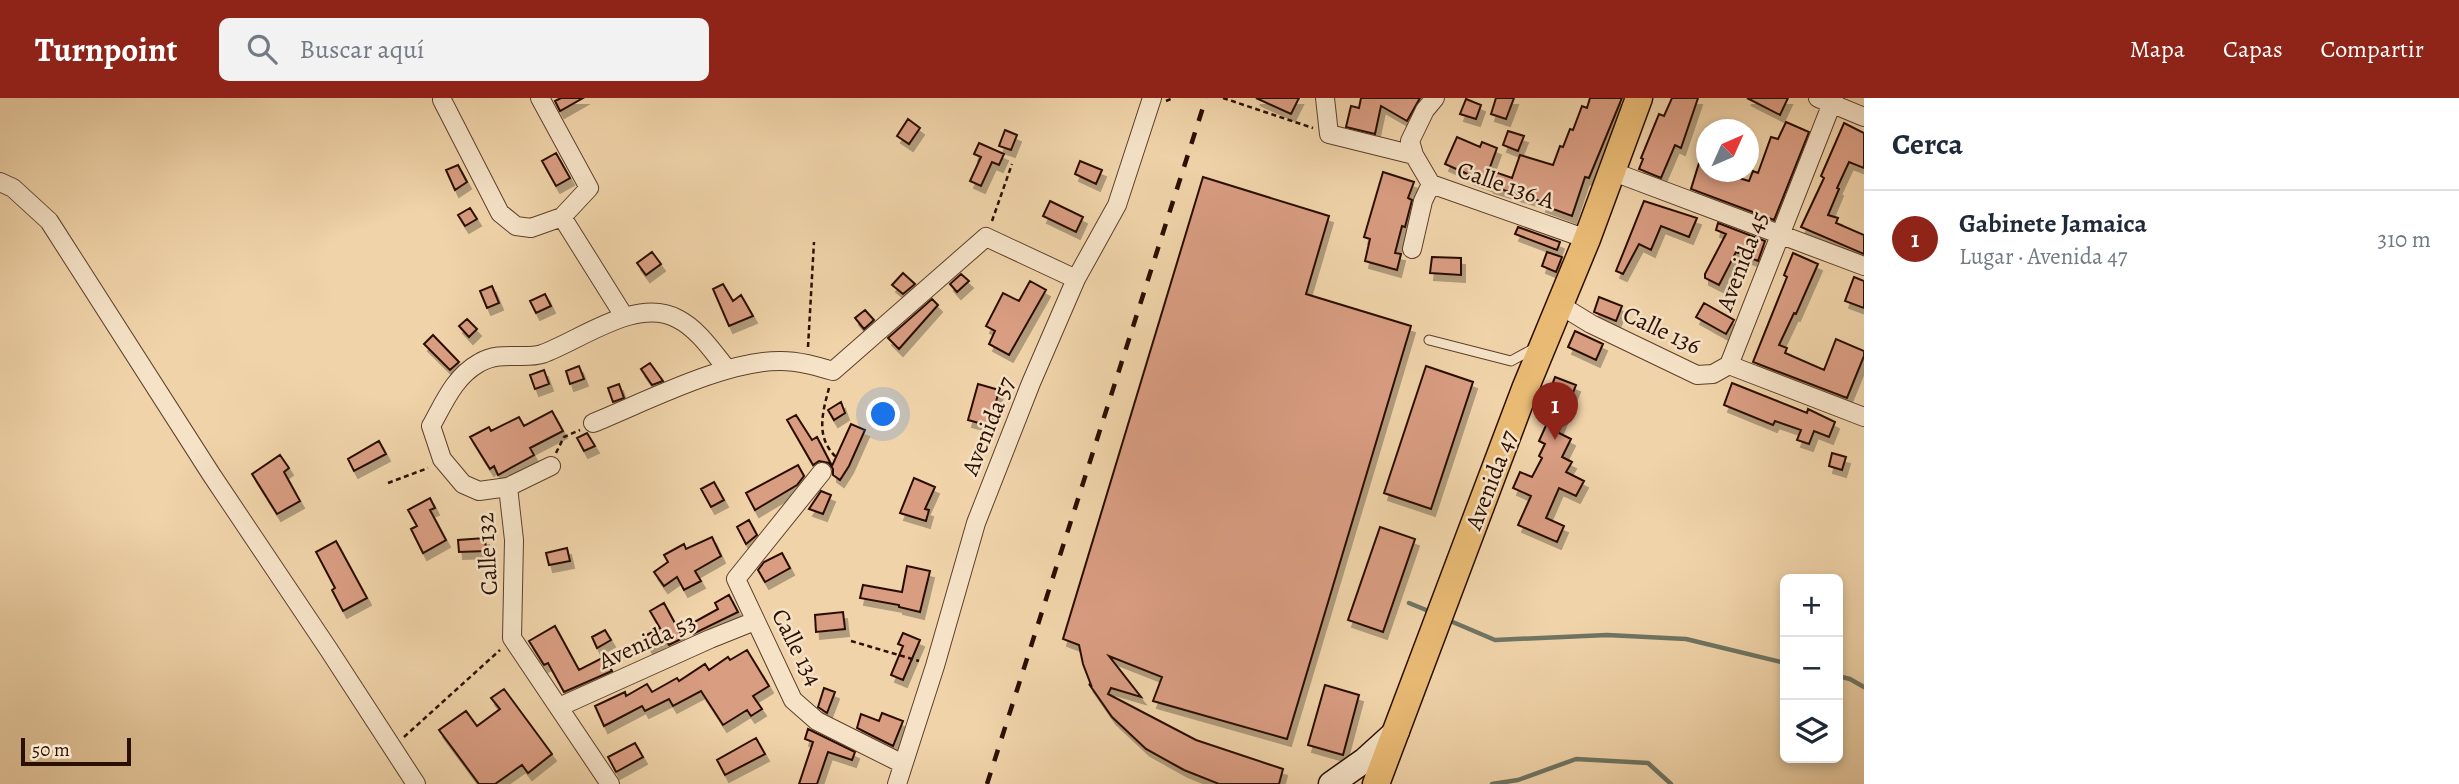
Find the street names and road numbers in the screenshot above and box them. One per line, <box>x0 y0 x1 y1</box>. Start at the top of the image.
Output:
street label: Calle 136 A <box>1453 153 1560 217</box>
street label: Avenida 45 <box>1708 206 1776 316</box>
street label: Calle 136 <box>1618 298 1706 362</box>
street label: Avenida 57 <box>953 371 1023 481</box>
street label: Avenida 47 <box>1457 425 1525 535</box>
street label: Calle 132 <box>469 512 505 596</box>
street label: Calle 134 <box>764 603 830 691</box>
street label: Avenida 53 <box>592 605 701 677</box>

